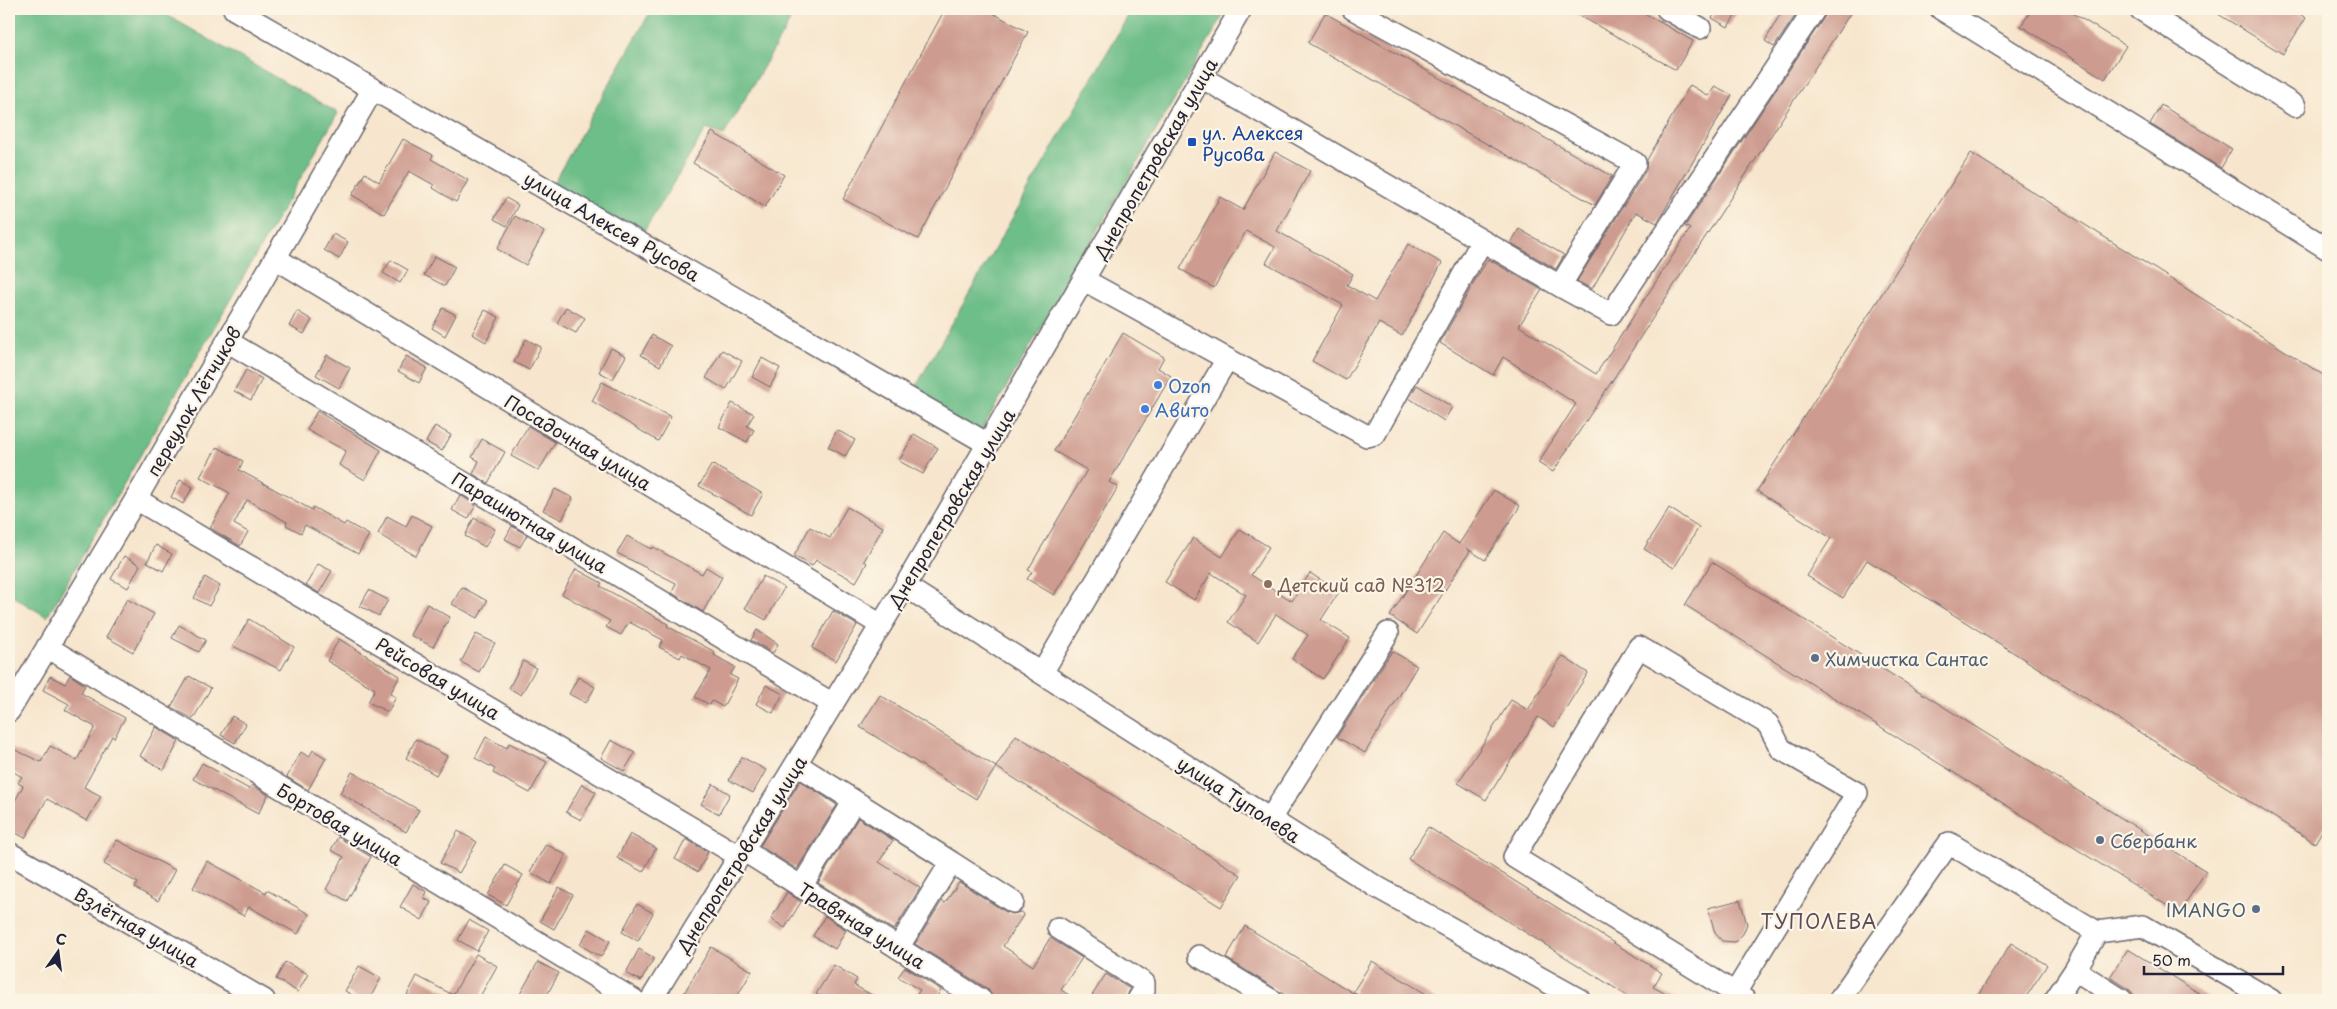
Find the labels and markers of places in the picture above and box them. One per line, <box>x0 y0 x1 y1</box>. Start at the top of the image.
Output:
place label: ул. Алексея Русова <box>1202 119 1304 167</box>
marker: ул. Алексея Русова <box>1186 136 1198 148</box>
place label: Ozon <box>1168 372 1211 399</box>
marker: Ozon <box>1152 379 1164 391</box>
place label: Авито <box>1155 396 1209 423</box>
marker: Авито <box>1139 403 1151 415</box>
place label: Детский сад №312 <box>1277 571 1445 598</box>
marker: Детский сад №312 <box>1262 578 1274 590</box>
place label: Химчистка Сантас <box>1825 645 1989 672</box>
marker: Химчистка Сантас <box>1809 652 1821 664</box>
place label: Сбербанк <box>2110 827 2197 854</box>
marker: Сбербанк <box>2094 834 2106 846</box>
place label: IMANGO <box>2166 896 2246 923</box>
marker: IMANGO <box>2250 903 2262 915</box>

